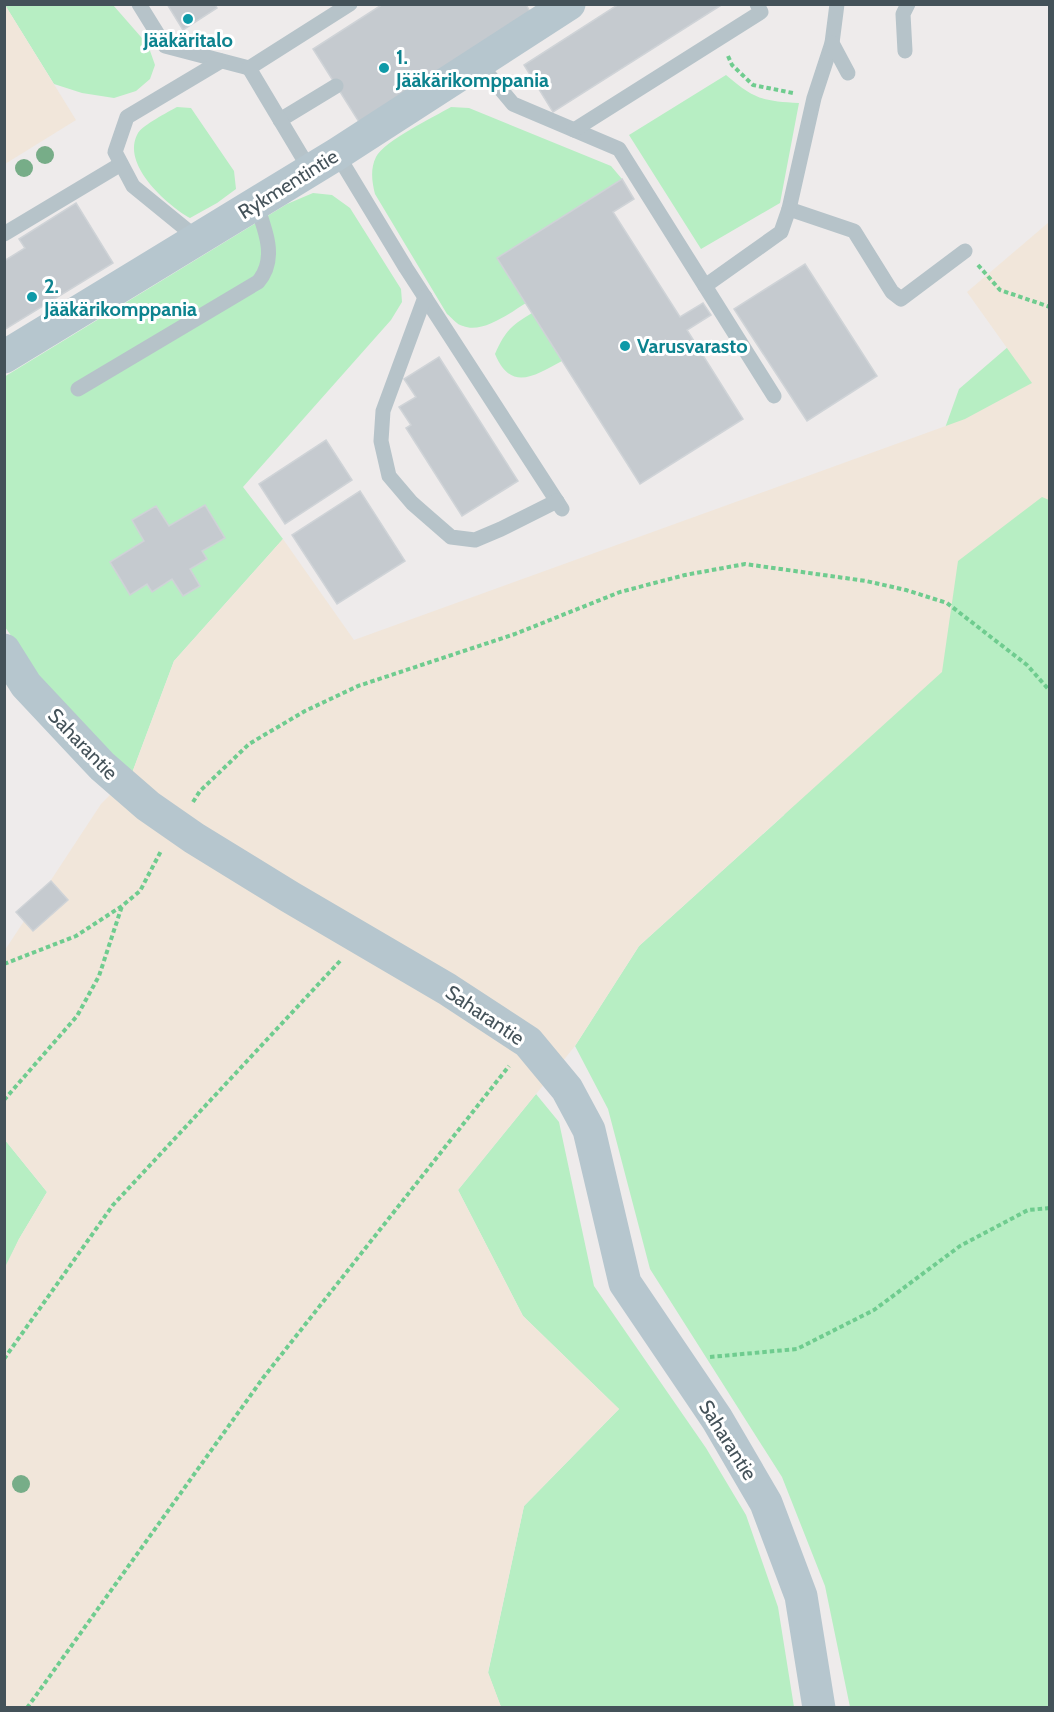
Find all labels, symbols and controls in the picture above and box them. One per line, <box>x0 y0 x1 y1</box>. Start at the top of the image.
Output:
marker: Jääkäritalo <box>181 12 195 26</box>
place label: Jääkäritalo <box>142 28 233 52</box>
place label: 1. Jääkärikomppania <box>395 45 549 92</box>
marker: 1. Jääkärikomppania <box>377 61 391 75</box>
street label: Rykmentintie <box>234 144 342 224</box>
place label: 2. Jääkärikomppania <box>43 274 197 321</box>
marker: 2. Jääkärikomppania <box>25 290 39 304</box>
place label: Varusvarasto <box>637 334 748 358</box>
marker: Varusvarasto <box>618 339 632 353</box>
street label: Saharantie <box>43 703 123 785</box>
street label: Saharantie <box>441 980 529 1050</box>
street label: Saharantie <box>694 1396 762 1484</box>

